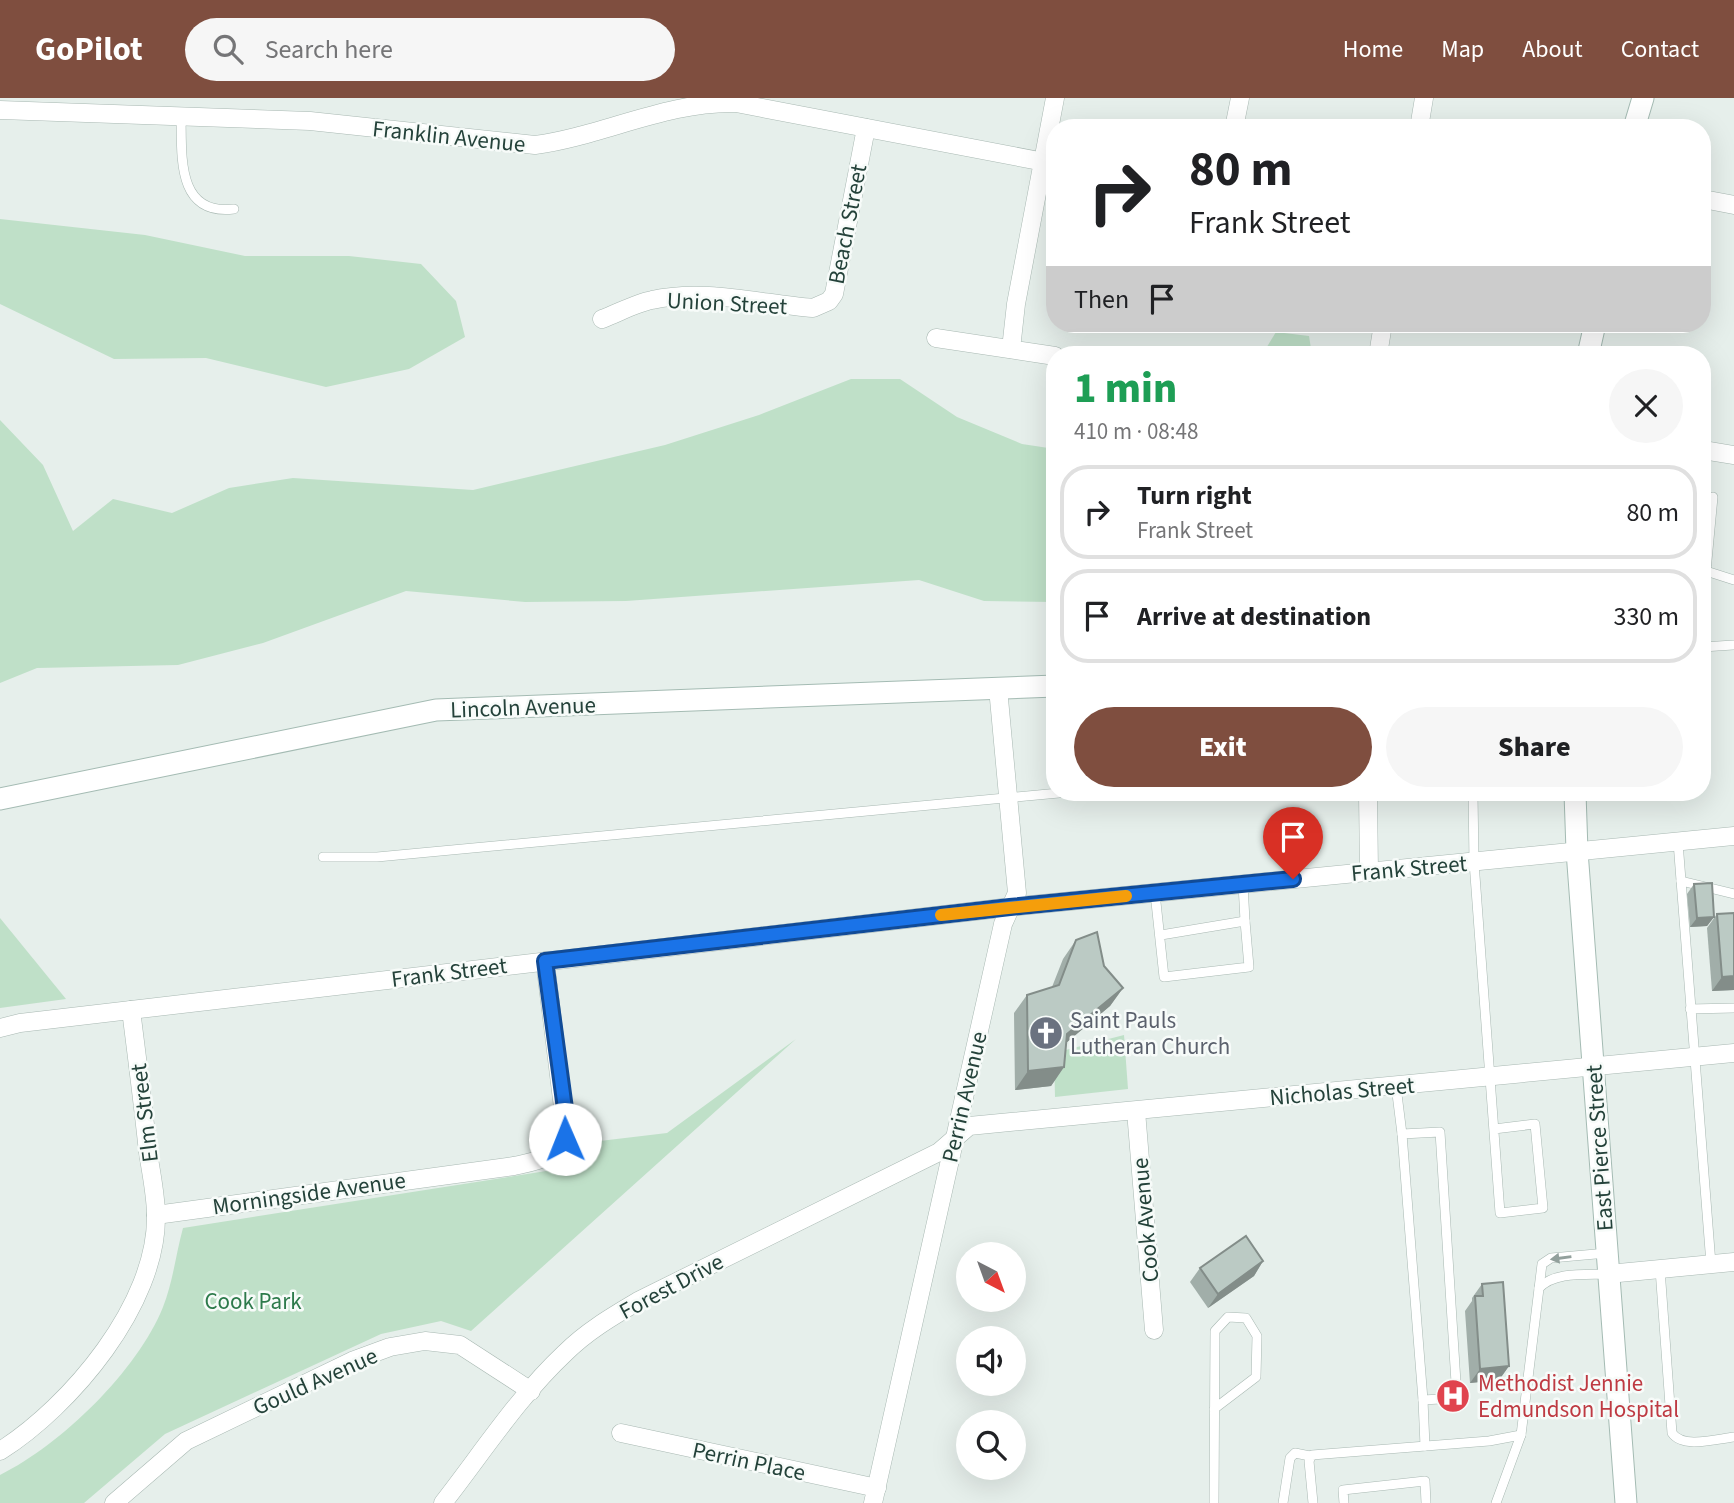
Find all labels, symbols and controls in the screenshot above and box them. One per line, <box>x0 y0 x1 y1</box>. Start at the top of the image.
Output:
search box <box>185 18 675 81</box>
text: GoPilot <box>35 26 143 73</box>
icon: search <box>209 30 247 68</box>
text: Search here <box>265 31 393 68</box>
text: Home <box>1343 32 1403 67</box>
text: Map <box>1441 32 1484 67</box>
text: About <box>1522 32 1583 67</box>
text: Contact <box>1621 32 1699 67</box>
street label: Franklin Avenue <box>371 112 527 161</box>
text: 80 m <box>1189 135 1293 205</box>
icon: right <box>1074 147 1165 238</box>
street label: Beach Street <box>820 161 875 287</box>
text: Frank Street <box>1189 200 1351 246</box>
icon: arrive <box>1143 280 1181 318</box>
text: Then <box>1074 281 1129 318</box>
street label: Union Street <box>666 284 788 323</box>
text: 1 min <box>1074 359 1177 419</box>
button: close <box>1609 369 1683 443</box>
text: 410 m · 08:48 <box>1074 415 1198 448</box>
text: Turn right <box>1137 477 1252 514</box>
icon: right <box>1078 493 1116 531</box>
text: 80 m <box>1626 494 1679 531</box>
text: Frank Street <box>1137 514 1253 547</box>
icon: arrive <box>1078 597 1116 635</box>
text: Arrive at destination <box>1137 598 1371 635</box>
text: 330 m <box>1613 598 1679 635</box>
street label: Lincoln Avenue <box>450 688 596 727</box>
button: Exit <box>1074 707 1372 787</box>
button: Share <box>1386 707 1683 787</box>
pin <box>1263 807 1323 879</box>
icon: arrive <box>1274 818 1312 856</box>
street label: Frank Street <box>1350 847 1469 890</box>
street label: Frank Street <box>389 949 509 996</box>
place label: Saint Pauls Lutheran Church <box>1070 1004 1230 1063</box>
church icon: Saint Pauls Lutheran Church <box>1027 1014 1065 1052</box>
street label: Perrin Avenue <box>933 1028 996 1166</box>
street label: Elm Street <box>122 1061 167 1164</box>
street label: East Pierce Street <box>1577 1063 1622 1232</box>
street label: Nicholas Street <box>1268 1069 1416 1114</box>
position arrow <box>528 1102 602 1176</box>
street label: Cook Avenue <box>1124 1156 1167 1284</box>
street label: Morningside Avenue <box>210 1164 408 1223</box>
north arrow <box>956 1242 1026 1312</box>
map controls <box>956 1242 1026 1480</box>
street label: Forest Drive <box>613 1245 729 1328</box>
one-way arrow <box>1550 1252 1572 1263</box>
park label: Cook Park <box>204 1285 302 1318</box>
button: sound <box>956 1326 1026 1396</box>
street label: Gould Avenue <box>248 1339 383 1424</box>
place label: Methodist Jennie Edmundson Hospital <box>1478 1367 1679 1426</box>
hospital icon: Methodist Jennie Edmundson Hospital <box>1434 1377 1472 1415</box>
button: search <box>956 1410 1026 1480</box>
street label: Perrin Place <box>689 1433 808 1490</box>

